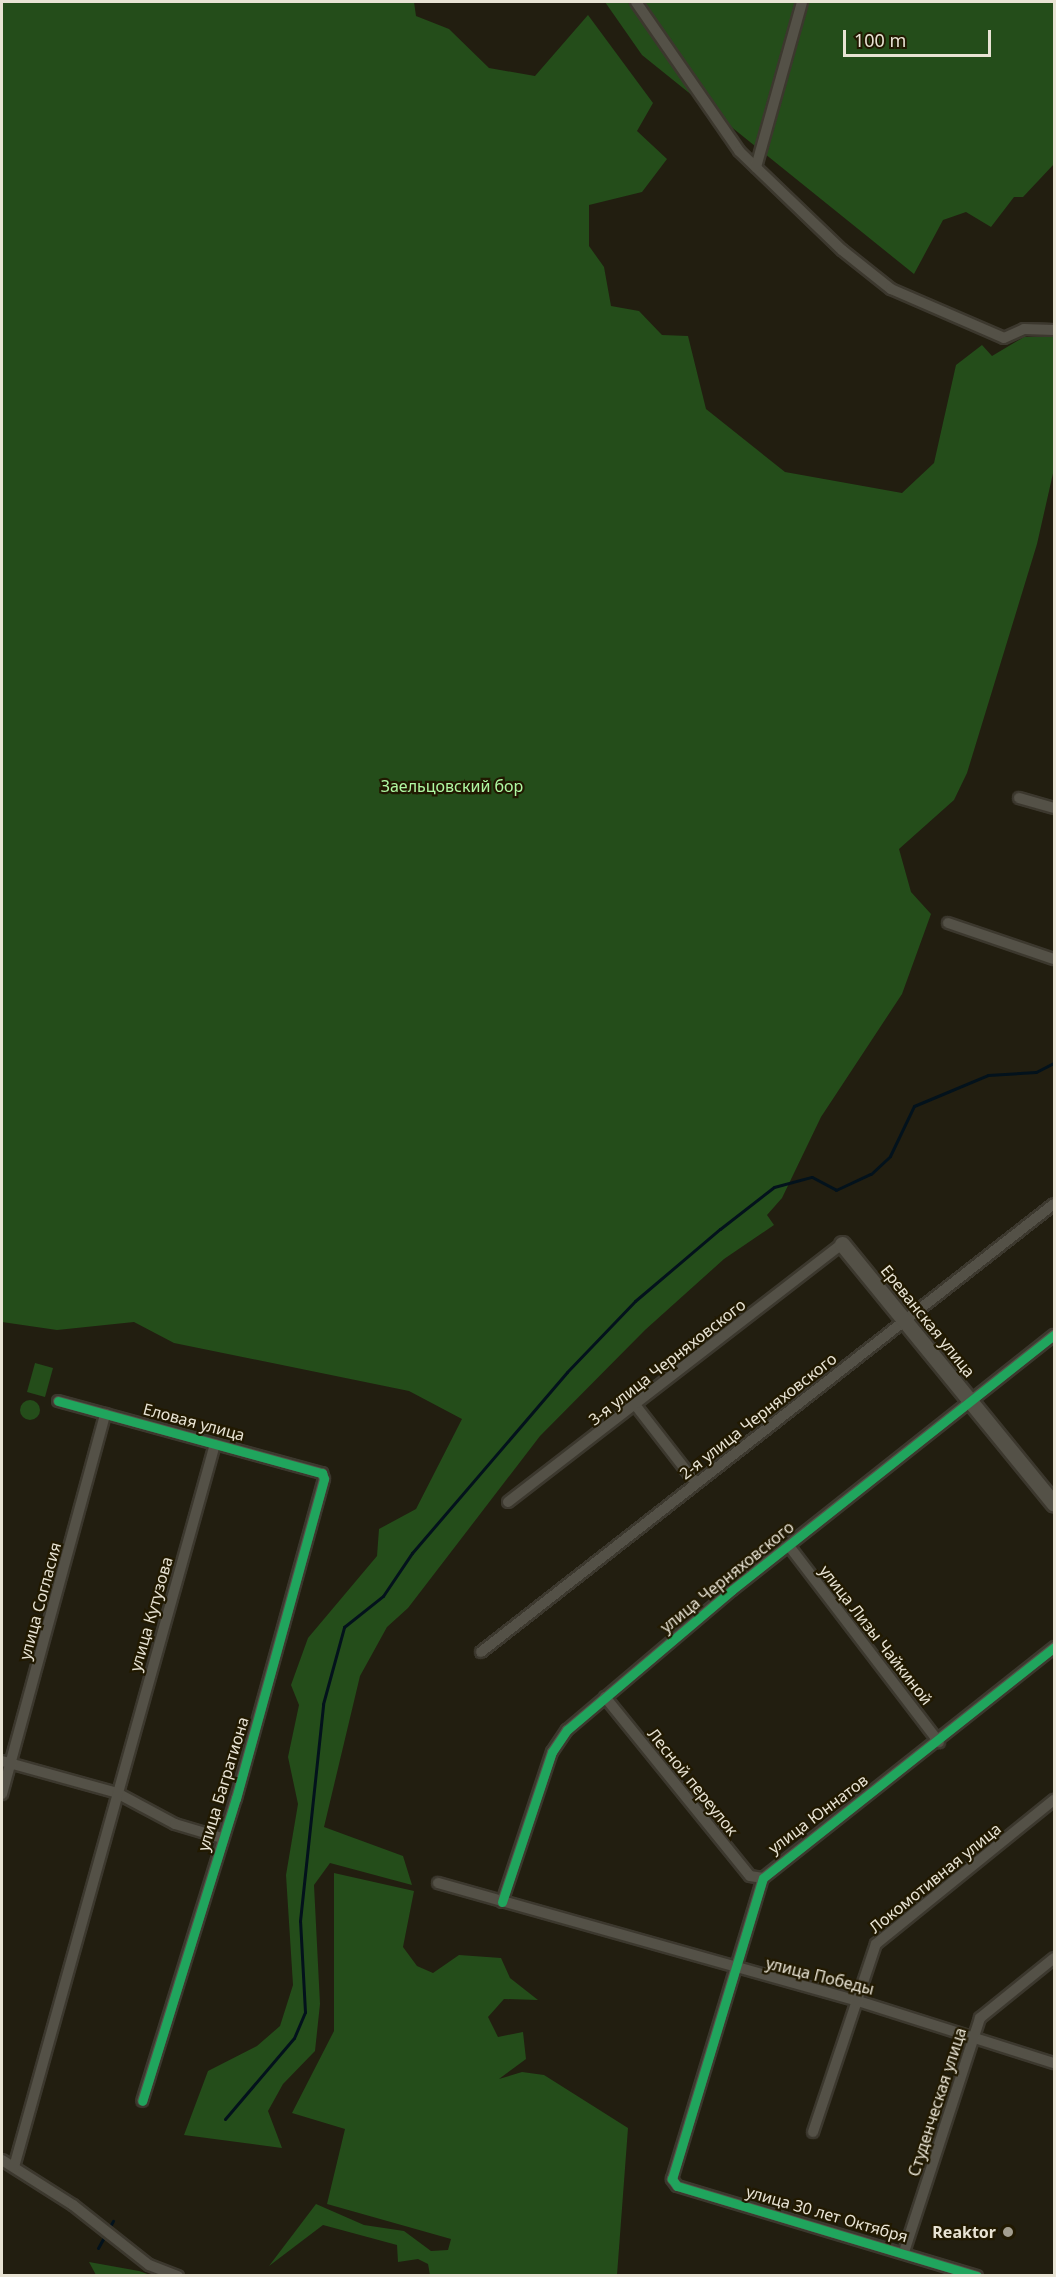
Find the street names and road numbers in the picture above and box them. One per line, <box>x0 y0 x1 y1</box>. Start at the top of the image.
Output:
street label: Ереванская улица <box>877 1261 979 1381</box>
street label: 3-я улица Черняховского <box>585 1295 749 1429</box>
street label: 2-я улица Черняховского <box>676 1349 840 1483</box>
street label: Еловая улица <box>141 1399 247 1445</box>
street label: улица Черняховского <box>656 1517 798 1637</box>
street label: улица Согласия <box>15 1540 65 1662</box>
street label: улица Кутузова <box>125 1554 177 1674</box>
street label: улица Лизы Чайкиной <box>815 1561 937 1709</box>
street label: улица Багратиона <box>193 1715 253 1853</box>
street label: Лесной переулок <box>644 1724 742 1840</box>
street label: улица Юннатов <box>764 1770 872 1858</box>
street label: Локомотивная улица <box>865 1819 1005 1937</box>
street label: улица Победы <box>764 1953 876 1999</box>
street label: Студенческая улица <box>904 2025 970 2179</box>
street label: улица 30 лет Октября <box>744 2182 910 2246</box>

